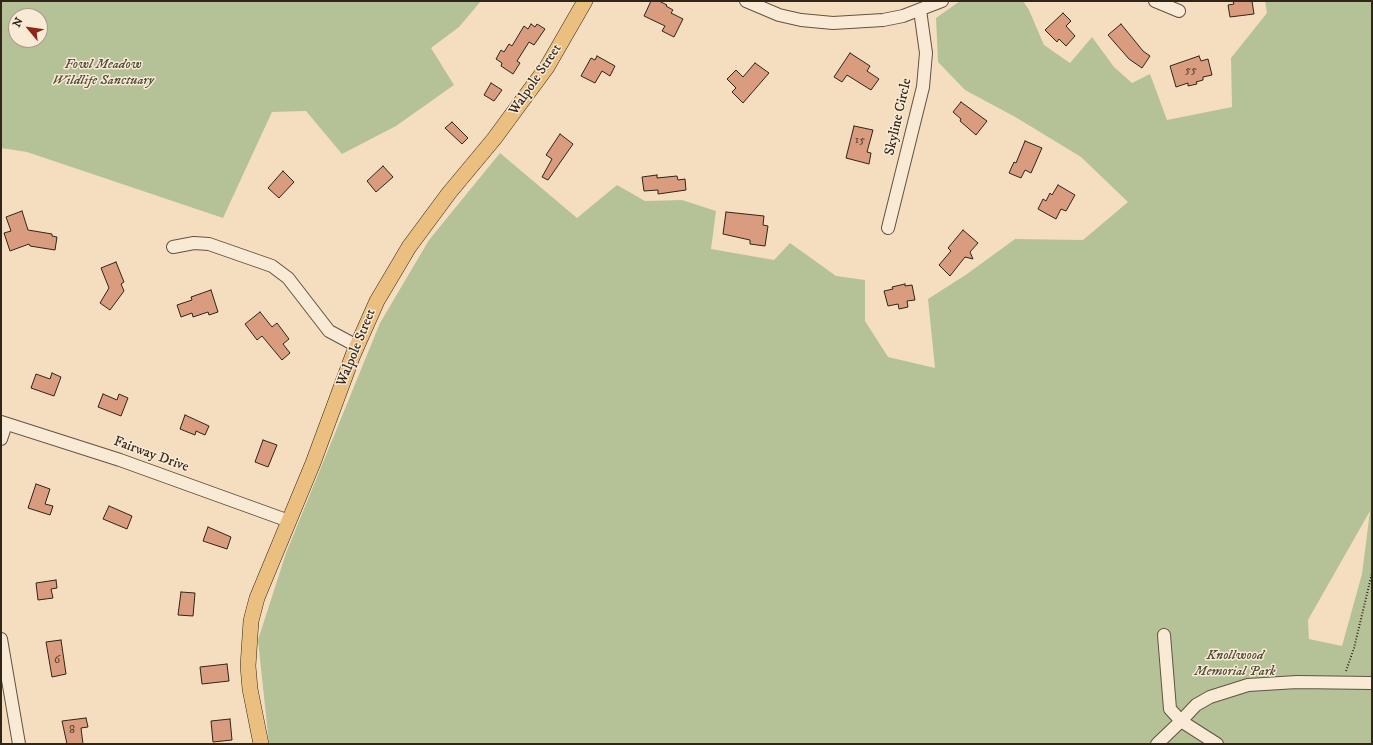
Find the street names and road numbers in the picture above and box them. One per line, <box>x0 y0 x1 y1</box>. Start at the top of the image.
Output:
street label: Walpole Street <box>506 41 566 119</box>
street label: Skyline Circle <box>882 77 916 157</box>
street label: Walpole Street <box>334 307 380 389</box>
street label: Fairway Drive <box>111 434 191 476</box>

